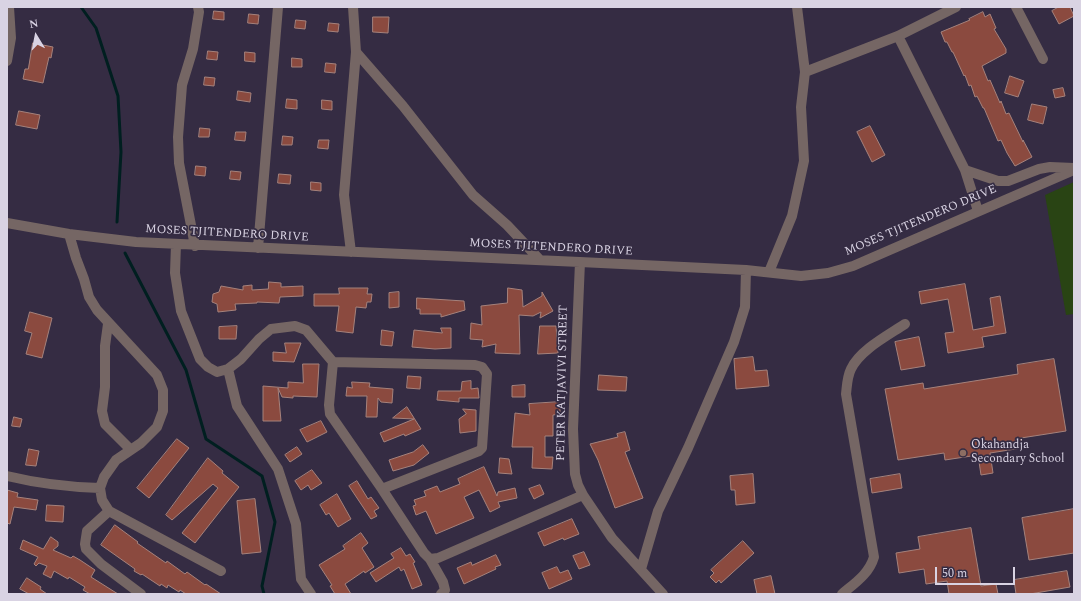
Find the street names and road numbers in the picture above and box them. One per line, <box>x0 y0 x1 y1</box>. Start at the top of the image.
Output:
street label: MOSES TJITENDERO DRIVE <box>843 182 999 260</box>
street label: MOSES TJITENDERO DRIVE <box>145 223 309 245</box>
street label: MOSES TJITENDERO DRIVE <box>469 237 633 259</box>
street label: PETER KATJAVIVI STREET <box>554 305 572 461</box>

